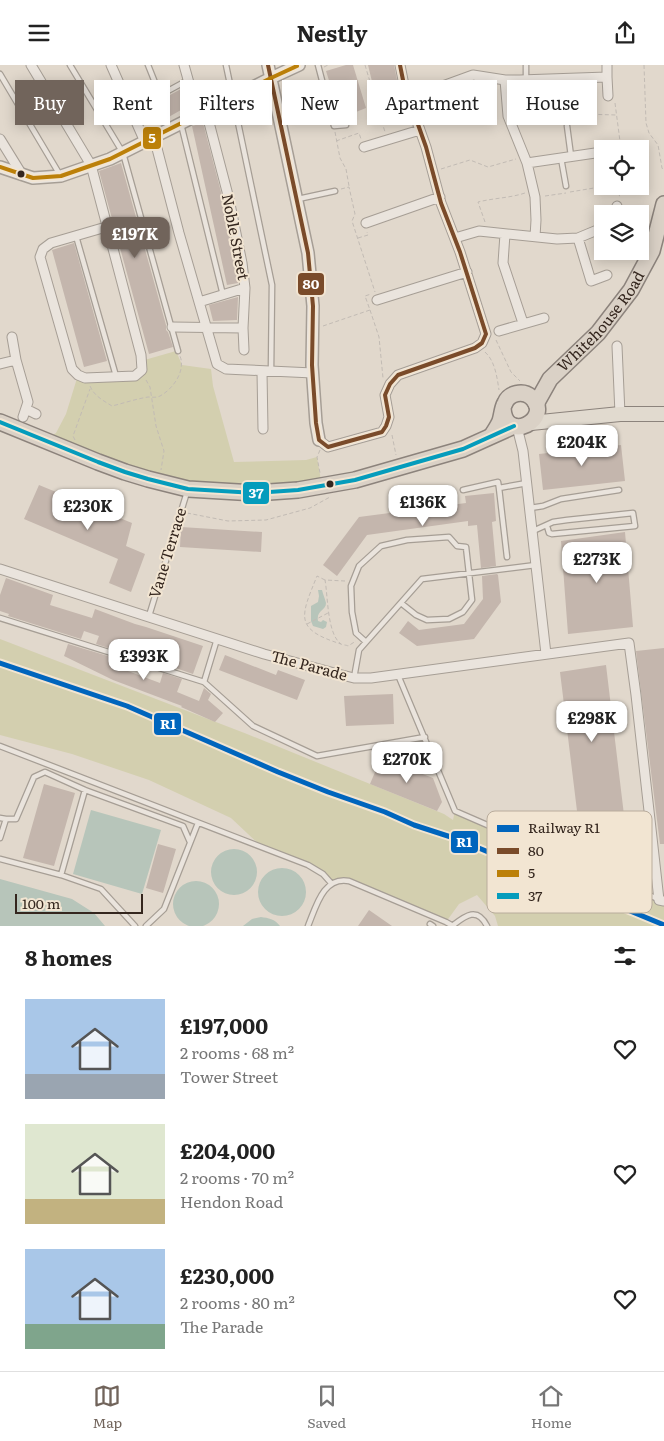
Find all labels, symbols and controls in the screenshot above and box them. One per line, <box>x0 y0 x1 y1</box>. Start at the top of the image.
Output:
text: Nestly <box>296 16 368 49</box>
icon: menu <box>25 19 53 47</box>
icon: share <box>611 19 639 47</box>
chip: Buy <box>15 80 84 125</box>
chip: Rent <box>94 80 170 125</box>
chip: Filters <box>180 80 272 125</box>
chip: New <box>282 80 357 125</box>
chip: Apartment <box>367 80 497 125</box>
chip: House <box>507 80 597 125</box>
line badge: 5 <box>142 126 162 150</box>
text: 5 <box>148 127 156 147</box>
map controls <box>594 140 649 260</box>
button: locate <box>594 140 649 195</box>
unlabelled marker <box>16 169 26 179</box>
street label: Noble Street <box>217 192 256 282</box>
button: layers <box>594 205 649 260</box>
pin: £197K <box>100 217 170 259</box>
text: £197K <box>112 221 158 245</box>
street label: Whitehouse Road <box>551 266 649 376</box>
line badge: 80 <box>297 272 325 296</box>
text: 80 <box>303 273 320 293</box>
pin: £204K <box>547 425 617 467</box>
text: £204K <box>557 429 607 453</box>
unlabelled marker <box>325 479 335 489</box>
line badge: 37 <box>242 481 270 505</box>
text: 37 <box>248 482 264 502</box>
pin: £136K <box>388 485 458 527</box>
pin: £230K <box>53 489 123 531</box>
text: £136K <box>399 489 447 513</box>
text: £230K <box>63 493 113 517</box>
street label: Vane Terrace <box>142 504 191 601</box>
pin: £273K <box>562 541 632 584</box>
text: £273K <box>573 546 621 570</box>
pin: £393K <box>109 639 179 681</box>
text: £393K <box>119 643 169 667</box>
street label: The Parade <box>269 643 350 686</box>
pin: £298K <box>557 701 627 743</box>
text: £298K <box>567 705 617 729</box>
line badge: R1 <box>153 712 182 736</box>
text: R1 <box>160 713 176 733</box>
pin: £270K <box>372 741 442 784</box>
text: £270K <box>382 746 432 770</box>
legend <box>487 811 652 913</box>
text: Railway R1 <box>528 817 600 837</box>
line badge: R1 <box>450 830 479 854</box>
text: R1 <box>456 831 472 851</box>
text: 80 <box>528 840 544 860</box>
text: 5 <box>528 862 535 882</box>
text: 37 <box>528 885 542 905</box>
scale bar <box>15 891 142 914</box>
text: 100 m <box>22 893 60 913</box>
text: 8 homes <box>25 941 112 972</box>
icon: filters <box>611 942 639 970</box>
text: £197,000 <box>180 1009 268 1040</box>
icon: home <box>65 1019 125 1079</box>
icon: heart <box>611 1035 639 1063</box>
text: 2 rooms · 68 m² <box>180 1040 294 1064</box>
text: Tower Street <box>180 1064 278 1088</box>
text: £204,000 <box>180 1134 275 1165</box>
icon: home <box>65 1144 125 1204</box>
icon: heart <box>611 1160 639 1188</box>
text: 2 rooms · 70 m² <box>180 1165 294 1189</box>
text: Hendon Road <box>180 1189 283 1213</box>
text: £230,000 <box>180 1259 274 1290</box>
icon: home <box>65 1269 125 1329</box>
icon: heart <box>611 1285 639 1313</box>
text: 2 rooms · 80 m² <box>180 1290 295 1314</box>
text: The Parade <box>180 1314 263 1338</box>
tab: Map <box>92 1382 122 1432</box>
tab: Saved <box>307 1382 346 1432</box>
tab: Home <box>531 1382 572 1432</box>

